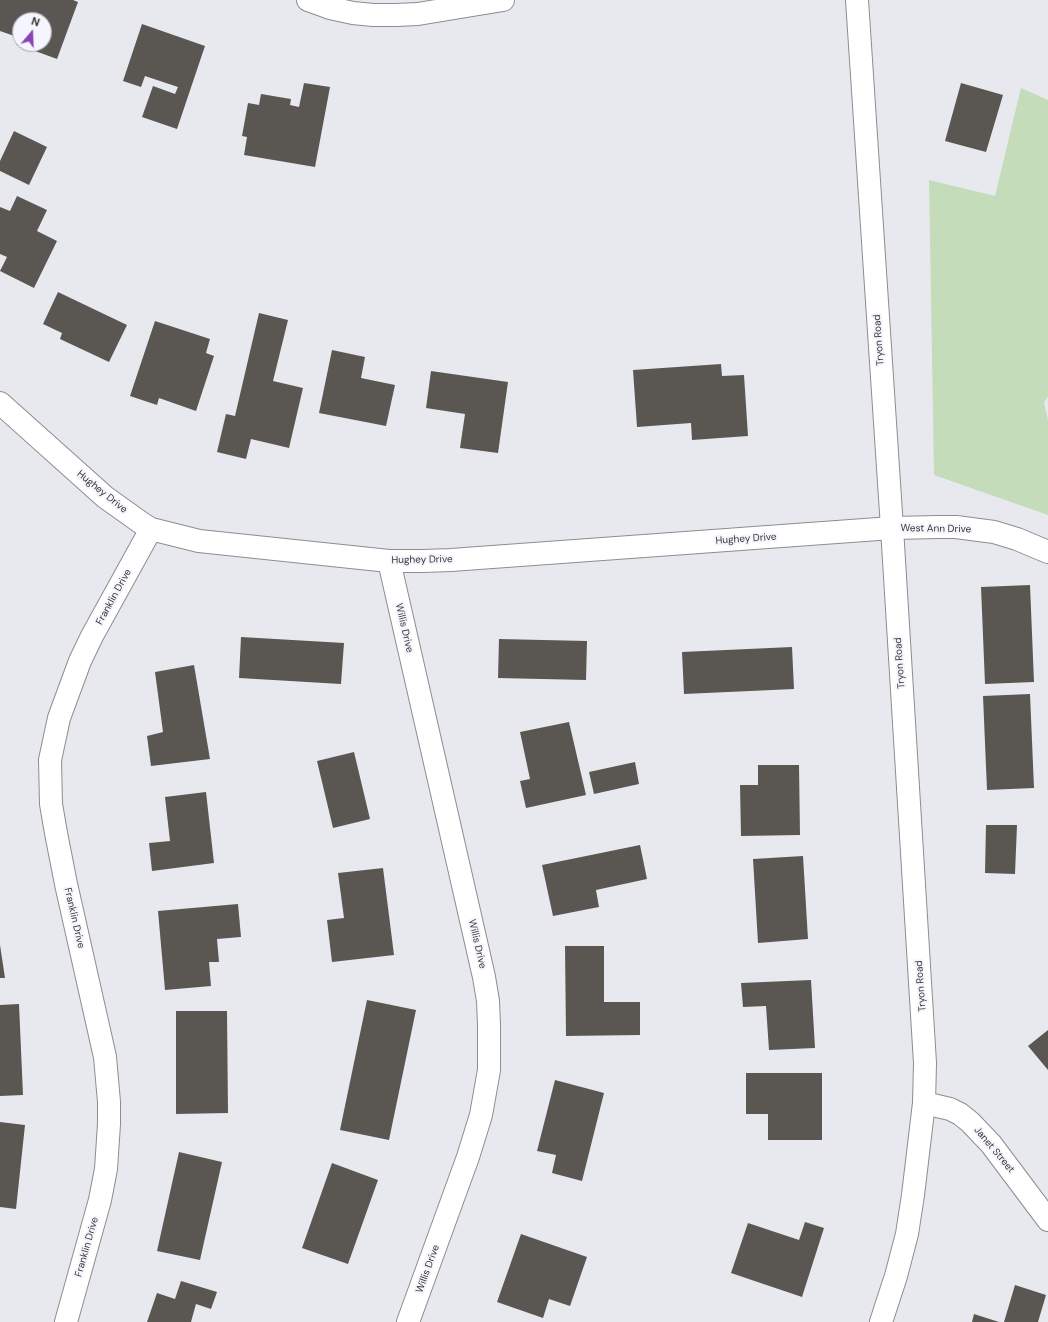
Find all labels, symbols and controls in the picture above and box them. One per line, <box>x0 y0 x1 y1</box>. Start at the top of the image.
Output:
north arrow <box>12 12 52 52</box>
text: N <box>30 14 42 30</box>
street label: Tryon Road <box>871 314 887 366</box>
street label: Hughey Drive <box>74 468 130 516</box>
street label: West Ann Drive <box>901 522 971 536</box>
street label: Hughey Drive <box>715 531 777 547</box>
street label: Hughey Drive <box>391 553 453 567</box>
street label: Franklin Drive <box>94 567 134 627</box>
street label: Willis Drive <box>392 602 416 654</box>
street label: Tryon Road <box>892 637 908 689</box>
street label: Franklin Drive <box>61 886 87 950</box>
street label: Willis Drive <box>465 918 489 970</box>
street label: Tryon Road <box>913 960 929 1012</box>
street label: Janet Street <box>971 1124 1017 1176</box>
street label: Franklin Drive <box>73 1216 101 1278</box>
street label: Willis Drive <box>414 1243 442 1295</box>

